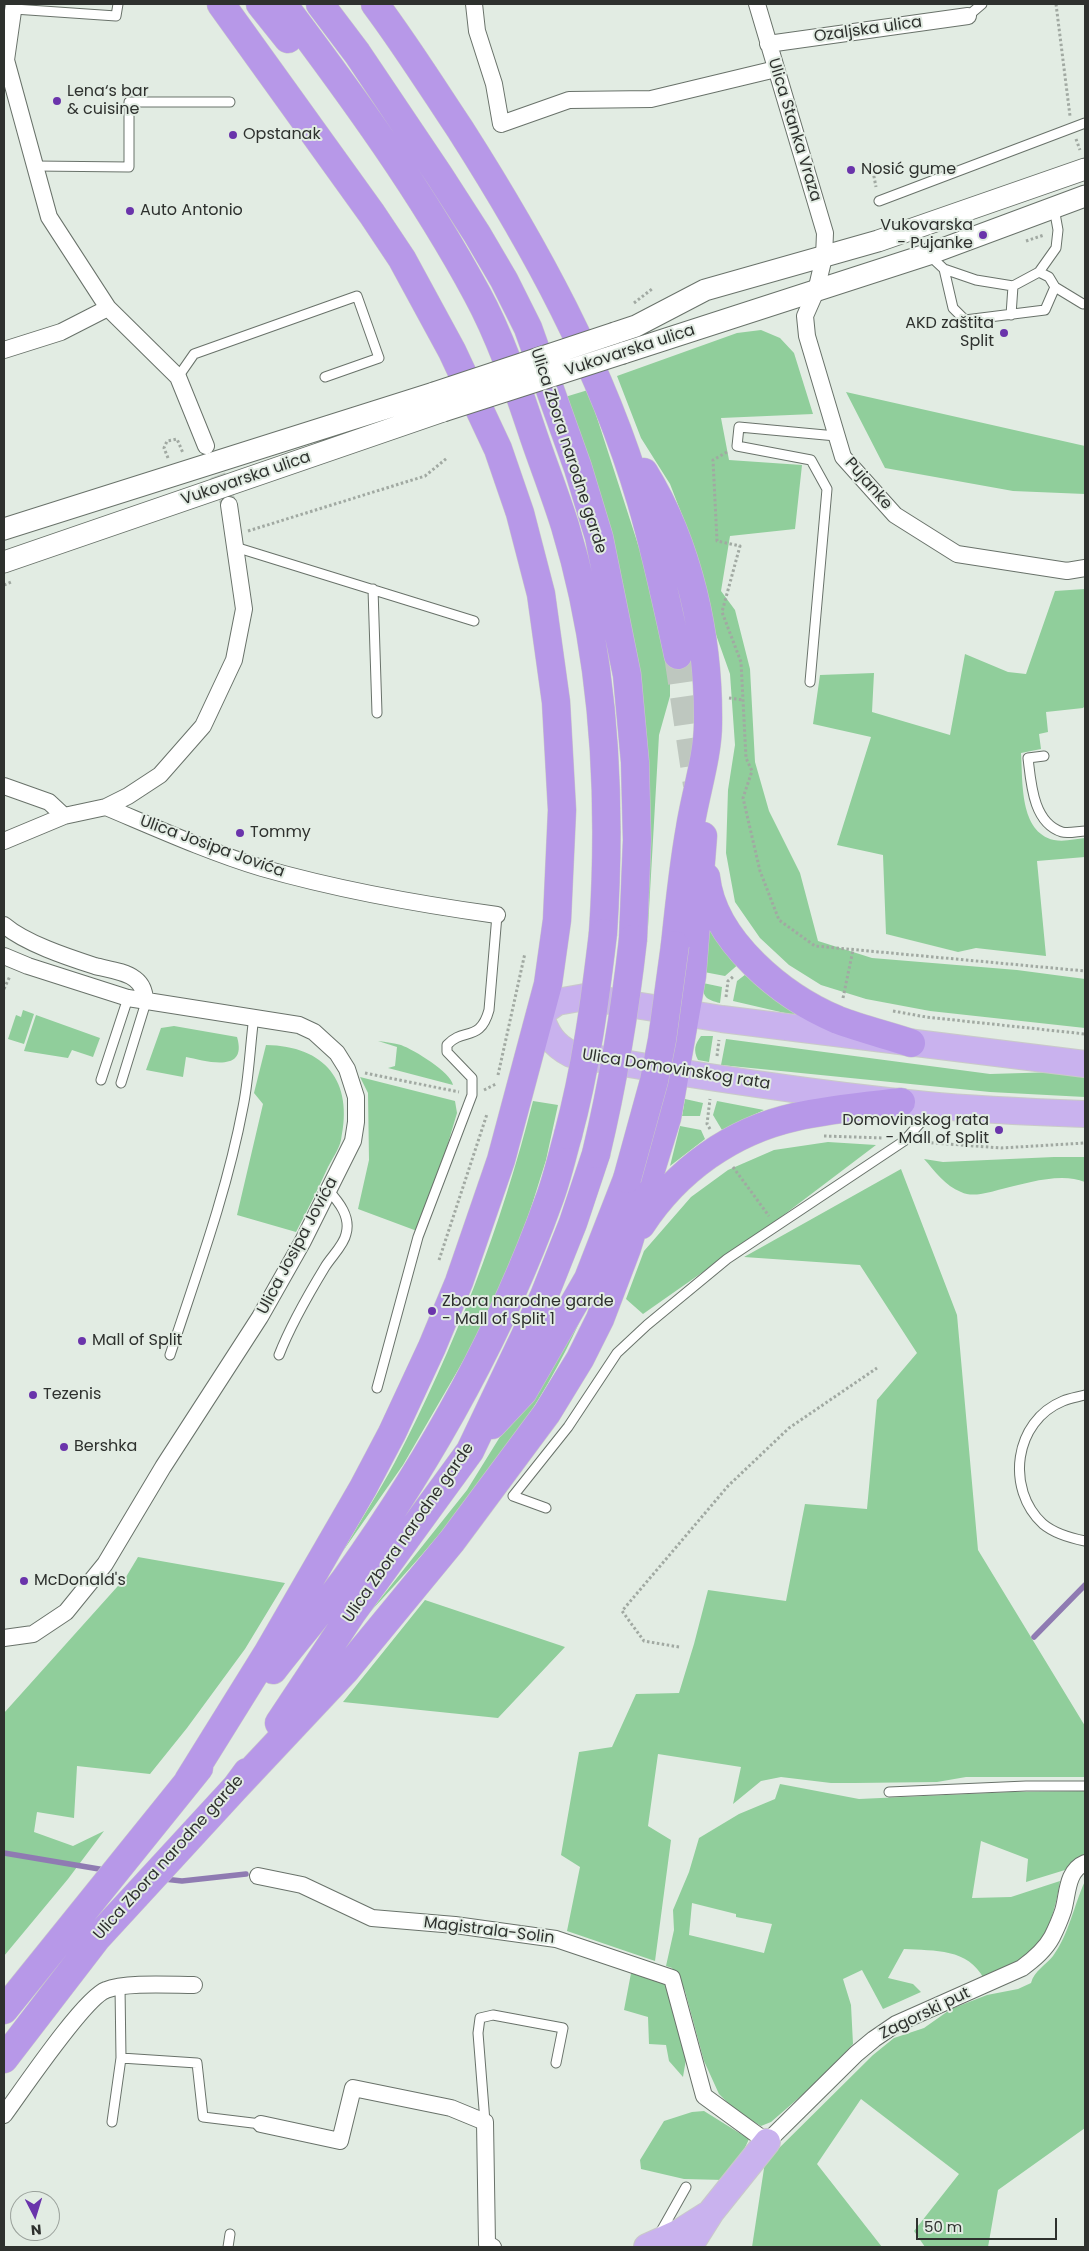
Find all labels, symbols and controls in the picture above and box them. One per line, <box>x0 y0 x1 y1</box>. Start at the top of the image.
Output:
street label: Ozaljska ulica <box>813 13 923 47</box>
street label: Ulica Stanka Vraza <box>763 56 825 204</box>
place label: Lena‘s bar & cuisine <box>67 82 149 120</box>
marker: Lena‘s bar & cuisine <box>51 95 63 107</box>
place label: Opstanak <box>243 125 321 145</box>
marker: Opstanak <box>227 129 239 141</box>
place label: Nosić gume <box>861 160 956 180</box>
marker: Nosić gume <box>845 164 857 176</box>
place label: Auto Antonio <box>140 201 243 221</box>
marker: Auto Antonio <box>124 205 136 217</box>
place label: Vukovarska - Pujanke <box>880 216 973 254</box>
marker: Vukovarska - Pujanke <box>977 229 989 241</box>
place label: AKD zaštita Split <box>905 314 994 352</box>
street label: Vukovarska ulica <box>563 321 697 381</box>
marker: AKD zaštita Split <box>998 327 1010 339</box>
street label: Ulica Zbora narodne garde <box>526 346 610 556</box>
street label: Vukovarska ulica <box>179 448 313 510</box>
street label: Pujanke <box>840 454 896 514</box>
street label: Ulica Josipa Jovića <box>137 812 287 882</box>
place label: Tommy <box>250 823 311 843</box>
marker: Tommy <box>234 827 246 839</box>
street label: Ulica Domovinskog rata <box>581 1046 771 1094</box>
place label: Domovinskog rata - Mall of Split <box>842 1111 989 1149</box>
marker: Domovinskog rata - Mall of Split <box>993 1124 1005 1136</box>
street label: Ulica Josipa Jovića <box>254 1174 342 1318</box>
place label: Zbora narodne garde - Mall of Split 1 <box>442 1292 614 1330</box>
marker: Zbora narodne garde - Mall of Split 1 <box>426 1305 438 1317</box>
place label: Mall of Split <box>92 1331 182 1351</box>
marker: Mall of Split <box>76 1335 88 1347</box>
place label: Tezenis <box>43 1385 101 1405</box>
marker: Tezenis <box>27 1389 39 1401</box>
place label: Bershka <box>74 1437 137 1457</box>
street label: Ulica Zbora narodne garde <box>339 1439 479 1627</box>
marker: Bershka <box>58 1441 70 1453</box>
place label: McDonald's <box>34 1571 126 1591</box>
marker: McDonald's <box>18 1575 30 1587</box>
street label: Ulica Zbora narodne garde <box>90 1772 248 1944</box>
street label: Magistrala-Solin <box>423 1913 555 1949</box>
street label: Zagorski put <box>877 1984 973 2044</box>
north arrow <box>10 2191 60 2241</box>
scale bar <box>919 2208 1060 2240</box>
text: 50 m <box>924 2216 962 2237</box>
text: N <box>30 2220 42 2240</box>

